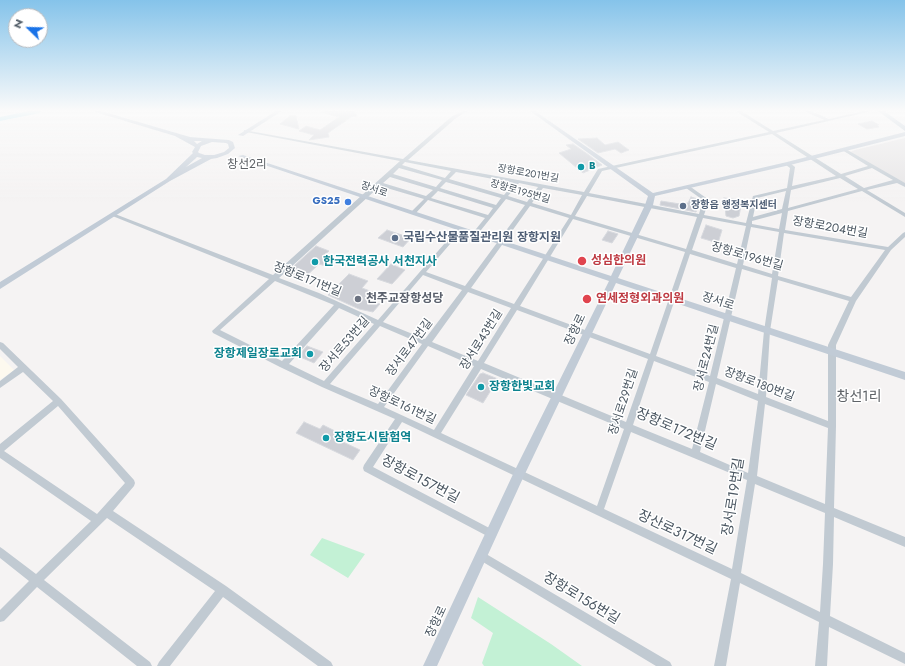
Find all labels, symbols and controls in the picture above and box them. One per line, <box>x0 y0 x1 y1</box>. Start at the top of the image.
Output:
north arrow <box>8 8 48 48</box>
text: N <box>9 17 27 31</box>
district label: 창선2리 <box>227 158 267 172</box>
place label: B <box>589 161 596 173</box>
marker: B <box>576 162 586 172</box>
street label: 장항로201번길 <box>496 163 560 185</box>
street label: 장항로195번길 <box>489 178 551 206</box>
street label: 장서로 <box>359 180 389 200</box>
place label: GS25 <box>313 196 340 208</box>
marker: GS25 <box>343 197 353 207</box>
place label: 장항읍 행정복지센터 <box>691 200 777 212</box>
marker: 장항읍 행정복지센터 <box>678 201 688 211</box>
street label: 장항로204번길 <box>791 214 869 242</box>
place label: 국립수산물품질관리원 장항지원 <box>403 231 561 245</box>
marker: 국립수산물품질관리원 장항지원 <box>390 233 400 243</box>
street label: 장항로196번길 <box>709 240 785 274</box>
place label: 성심한의원 <box>591 254 646 268</box>
place label: 한국전력공사 서천지사 <box>323 255 437 269</box>
marker: 성심한의원 <box>576 255 588 267</box>
marker: 한국전력공사 서천지사 <box>310 257 320 267</box>
street label: 장항로171번길 <box>271 260 343 300</box>
street label: 장서로 <box>700 290 736 314</box>
place label: 천주교장항성당 <box>366 292 443 306</box>
place label: 연세정형외과의원 <box>596 292 684 306</box>
marker: 연세정형외과의원 <box>581 293 593 305</box>
marker: 천주교장항성당 <box>353 294 363 304</box>
street label: 장서로43번길 <box>458 307 506 373</box>
street label: 장항로 <box>562 312 590 348</box>
street label: 장서로53번길 <box>317 314 373 376</box>
street label: 장서로47번길 <box>384 316 436 380</box>
street label: 장서로24번길 <box>692 323 722 393</box>
place label: 장항제일장로교회 <box>214 347 302 361</box>
marker: 장항제일장로교회 <box>305 349 315 359</box>
street label: 장항로180번길 <box>722 365 796 405</box>
street label: 장서로29번길 <box>607 367 641 437</box>
place label: 장항한빛교회 <box>489 380 555 394</box>
marker: 장항한빛교회 <box>476 382 486 392</box>
street label: 장항로161번길 <box>366 384 438 428</box>
district label: 창선1리 <box>837 390 881 406</box>
street label: 장항로172번길 <box>633 405 719 455</box>
place label: 장항도시탐험역 <box>334 431 411 445</box>
marker: 장항도시탐험역 <box>321 433 331 443</box>
street label: 장항로157번길 <box>378 452 462 508</box>
street label: 장서로19번길 <box>720 457 748 537</box>
street label: 장산로317번길 <box>635 507 719 559</box>
street label: 장항로156번길 <box>540 569 622 629</box>
street label: 장항로 <box>423 604 451 640</box>

